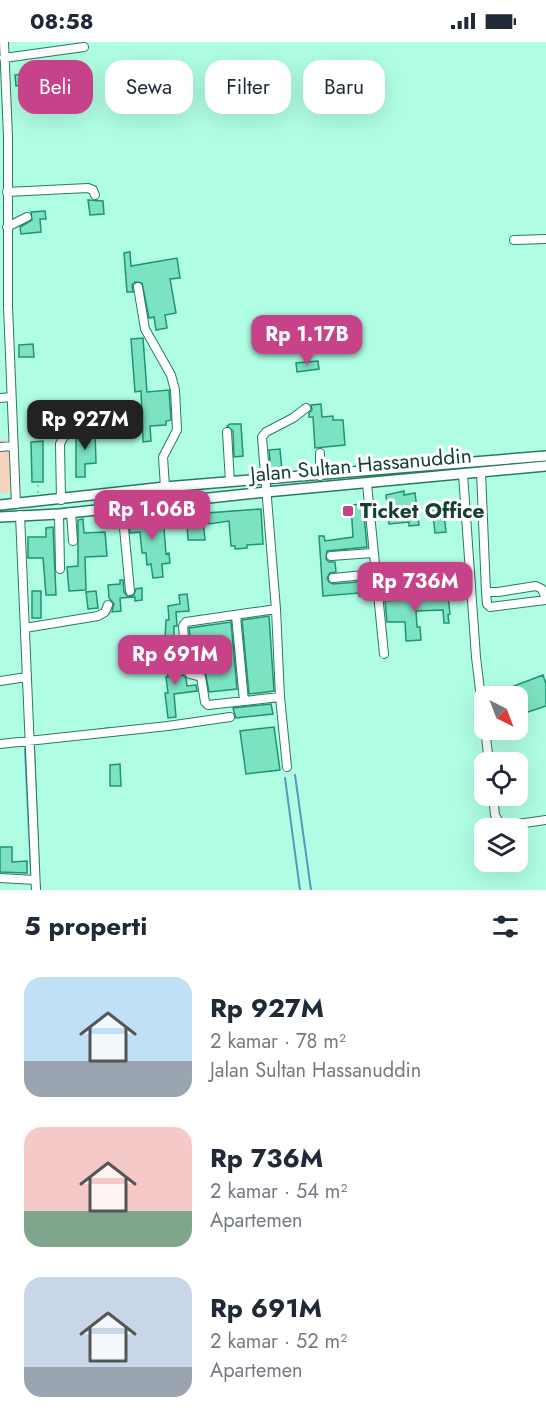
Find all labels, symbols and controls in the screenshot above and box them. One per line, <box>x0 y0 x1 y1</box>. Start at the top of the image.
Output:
text: 08:58 <box>30 5 93 37</box>
chip: Beli <box>18 60 93 114</box>
chip: Sewa <box>105 60 193 114</box>
chip: Filter <box>205 60 291 114</box>
chip: Baru <box>303 60 385 114</box>
pin: Rp 1.17B <box>245 315 369 366</box>
text: Rp 1.17B <box>265 320 349 349</box>
pin: Rp 927M <box>30 400 140 451</box>
text: Rp 927M <box>41 405 129 434</box>
street label: Jalan Sultan Hassanuddin <box>246 440 473 490</box>
pin: Rp 1.06B <box>90 490 214 541</box>
text: Rp 1.06B <box>108 495 196 524</box>
place label: Ticket Office <box>360 496 485 526</box>
marker: Ticket Office <box>341 504 355 518</box>
pin: Rp 736M <box>360 562 470 613</box>
text: Rp 736M <box>372 567 458 596</box>
pin: Rp 691M <box>120 635 230 686</box>
text: Rp 691M <box>132 640 218 669</box>
north arrow <box>474 686 528 740</box>
map controls <box>474 686 528 872</box>
button: locate <box>474 752 528 806</box>
button: layers <box>474 818 528 872</box>
text: 5 properti <box>24 907 147 945</box>
icon: filters <box>489 910 522 943</box>
text: Rp 927M <box>210 989 324 1027</box>
icon: home <box>72 1001 144 1073</box>
text: 2 kamar · 78 m² <box>210 1027 346 1056</box>
text: Jalan Sultan Hassanuddin <box>210 1056 421 1085</box>
text: Rp 736M <box>210 1139 323 1177</box>
icon: home <box>72 1151 144 1223</box>
text: 2 kamar · 54 m² <box>210 1177 347 1206</box>
text: Apartemen <box>210 1206 303 1235</box>
text: Rp 691M <box>210 1289 322 1327</box>
icon: home <box>72 1301 144 1373</box>
text: 2 kamar · 52 m² <box>210 1327 347 1356</box>
text: Apartemen <box>210 1356 303 1385</box>

